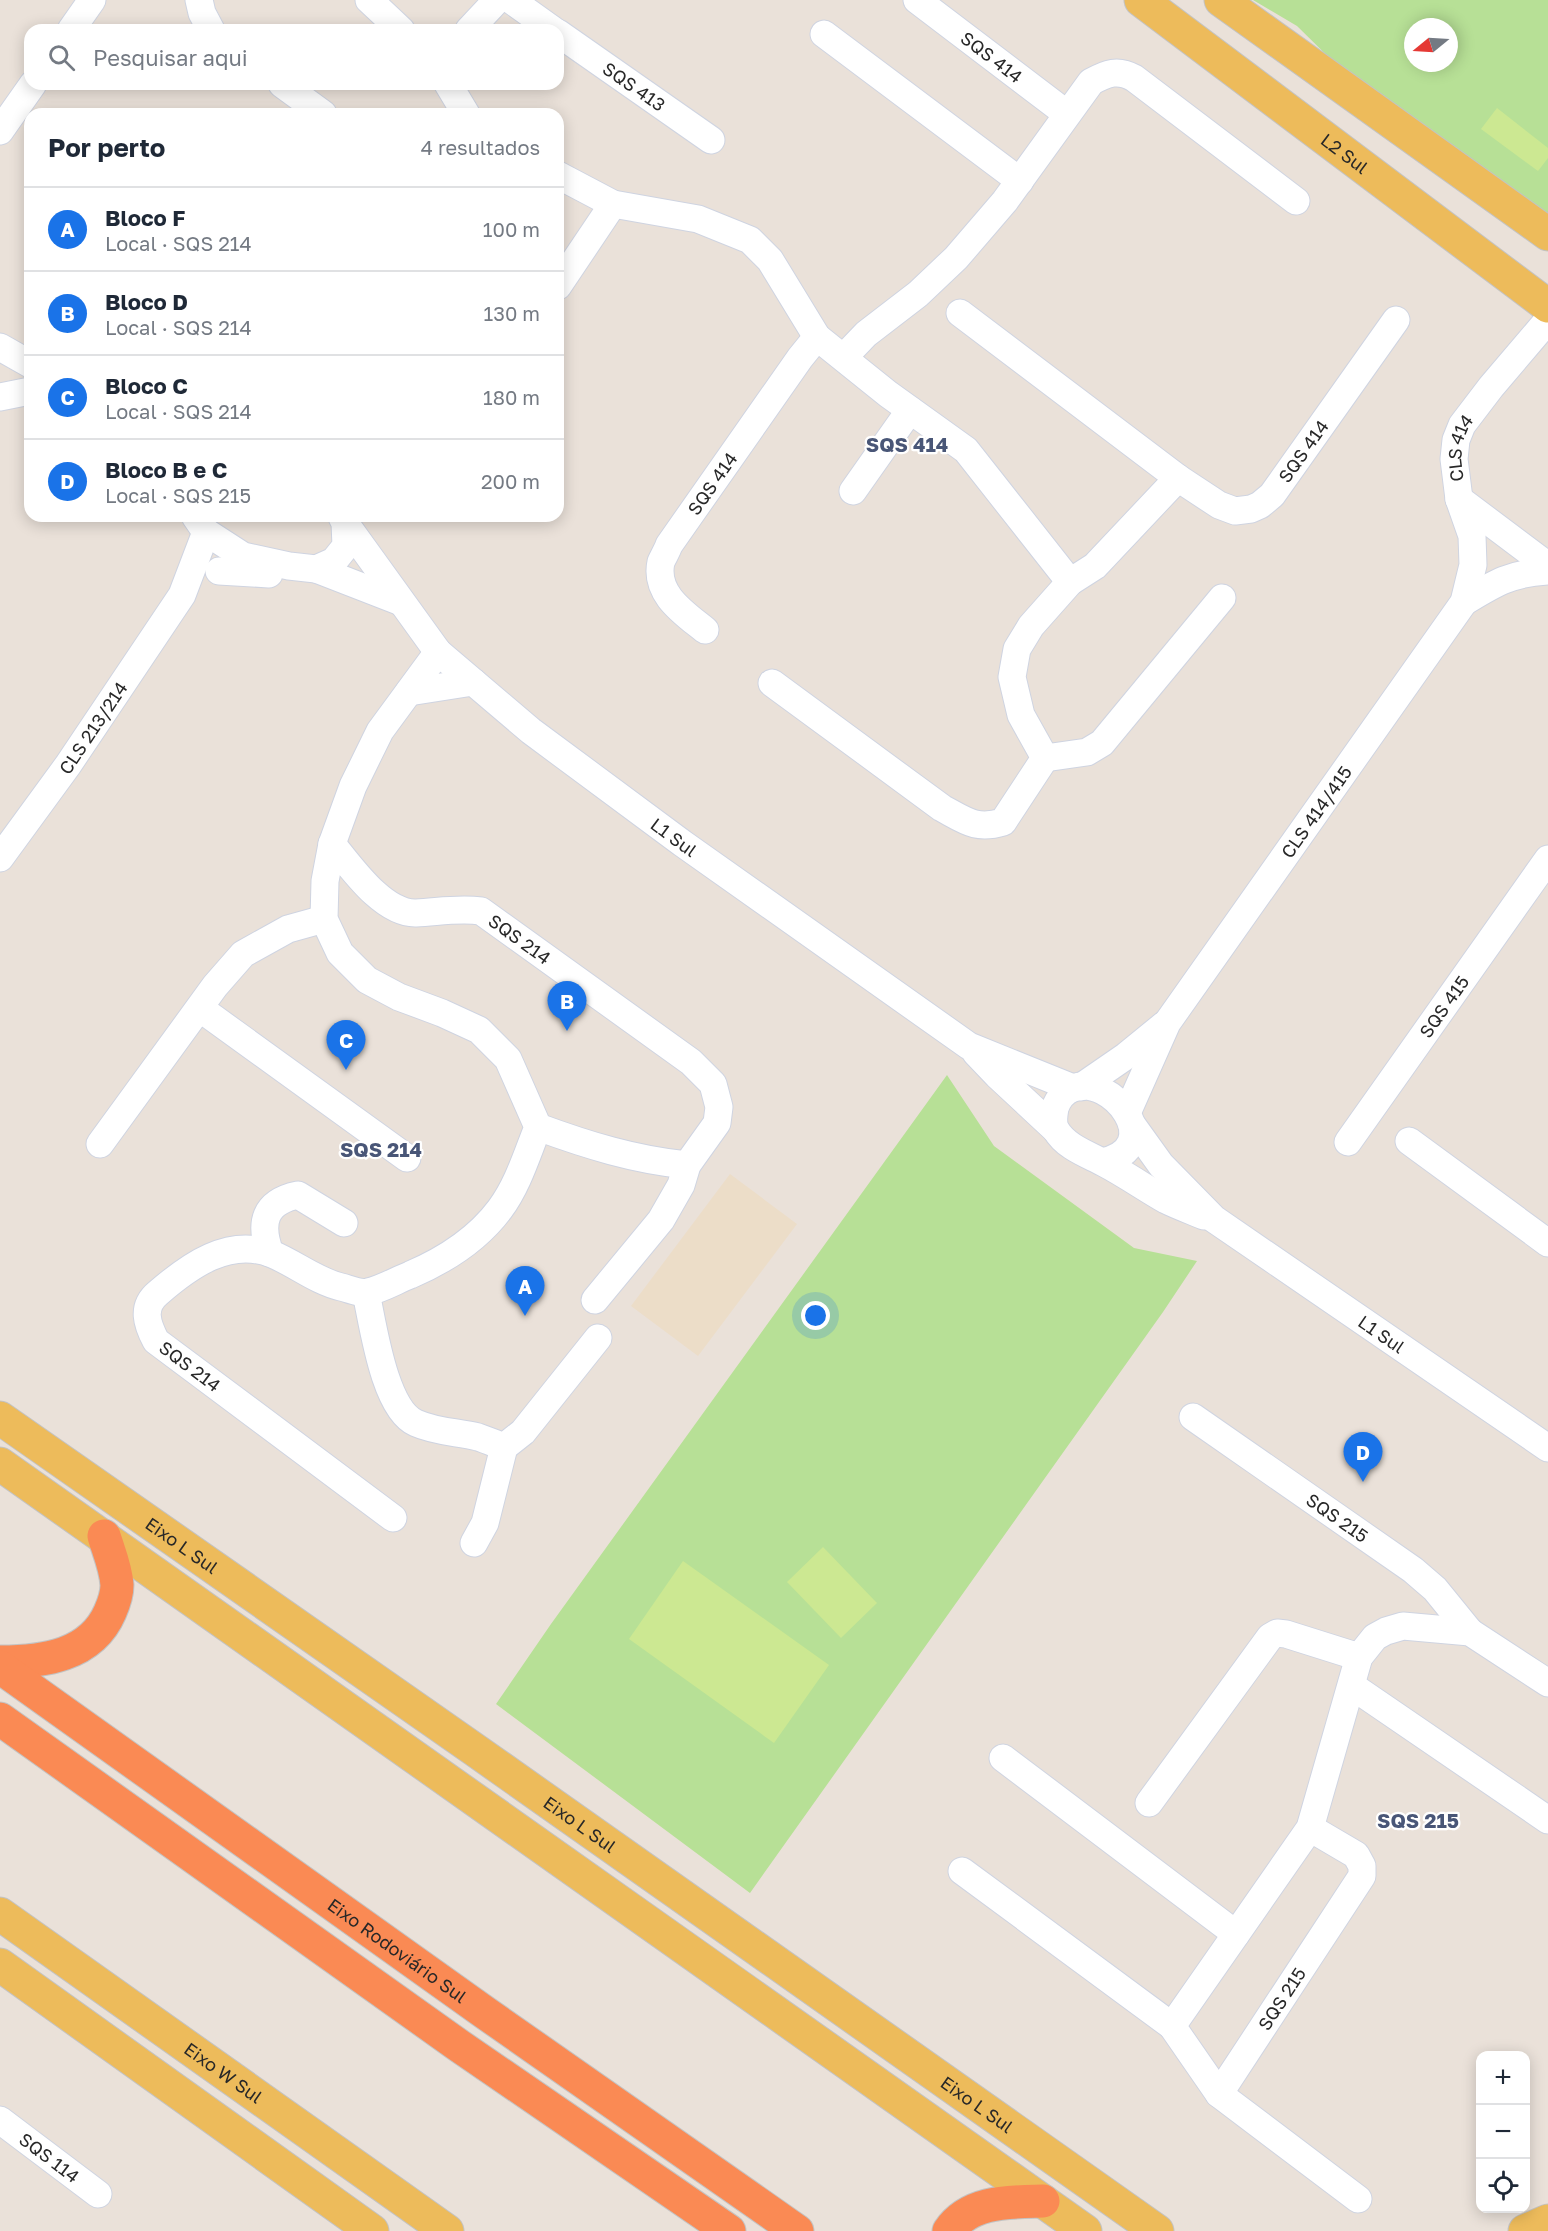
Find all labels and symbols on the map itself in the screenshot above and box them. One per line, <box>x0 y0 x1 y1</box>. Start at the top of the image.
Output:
north arrow <box>1404 18 1458 72</box>
street label: SQS 414 <box>957 26 1027 87</box>
street label: SQS 413 <box>599 57 670 116</box>
street label: L2 Sul <box>1317 128 1373 178</box>
street label: CLS 414 <box>1443 410 1477 483</box>
street label: SQS 414 <box>1273 416 1333 487</box>
district label: SQS 414 <box>866 432 948 456</box>
street label: SQS 414 <box>683 448 742 519</box>
street label: CLS 213/214 <box>54 677 132 778</box>
street label: CLS 414/415 <box>1276 761 1356 862</box>
street label: L1 Sul <box>647 813 701 861</box>
street label: SQS 214 <box>485 909 555 969</box>
street label: SQS 415 <box>1414 971 1473 1042</box>
pin: B <box>548 982 586 1031</box>
pin: C <box>326 1020 366 1070</box>
district label: SQS 214 <box>340 1137 422 1161</box>
pin: A <box>506 1266 544 1316</box>
your location <box>801 1301 830 1330</box>
street label: L1 Sul <box>1354 1310 1409 1358</box>
street label: SQS 214 <box>155 1336 225 1396</box>
pin: D <box>1344 1432 1382 1482</box>
street label: SQS 215 <box>1302 1488 1373 1547</box>
street label: Eixo L Sul <box>141 1512 223 1578</box>
street label: Eixo L Sul <box>539 1791 621 1857</box>
district label: SQS 215 <box>1377 1808 1459 1832</box>
street label: Eixo Rodoviário Sul <box>324 1893 471 2007</box>
street label: SQS 215 <box>1253 1963 1310 2034</box>
street label: Eixo W Sul <box>180 2037 267 2108</box>
street label: Eixo L Sul <box>937 2071 1018 2137</box>
street label: SQS 114 <box>15 2128 84 2187</box>

